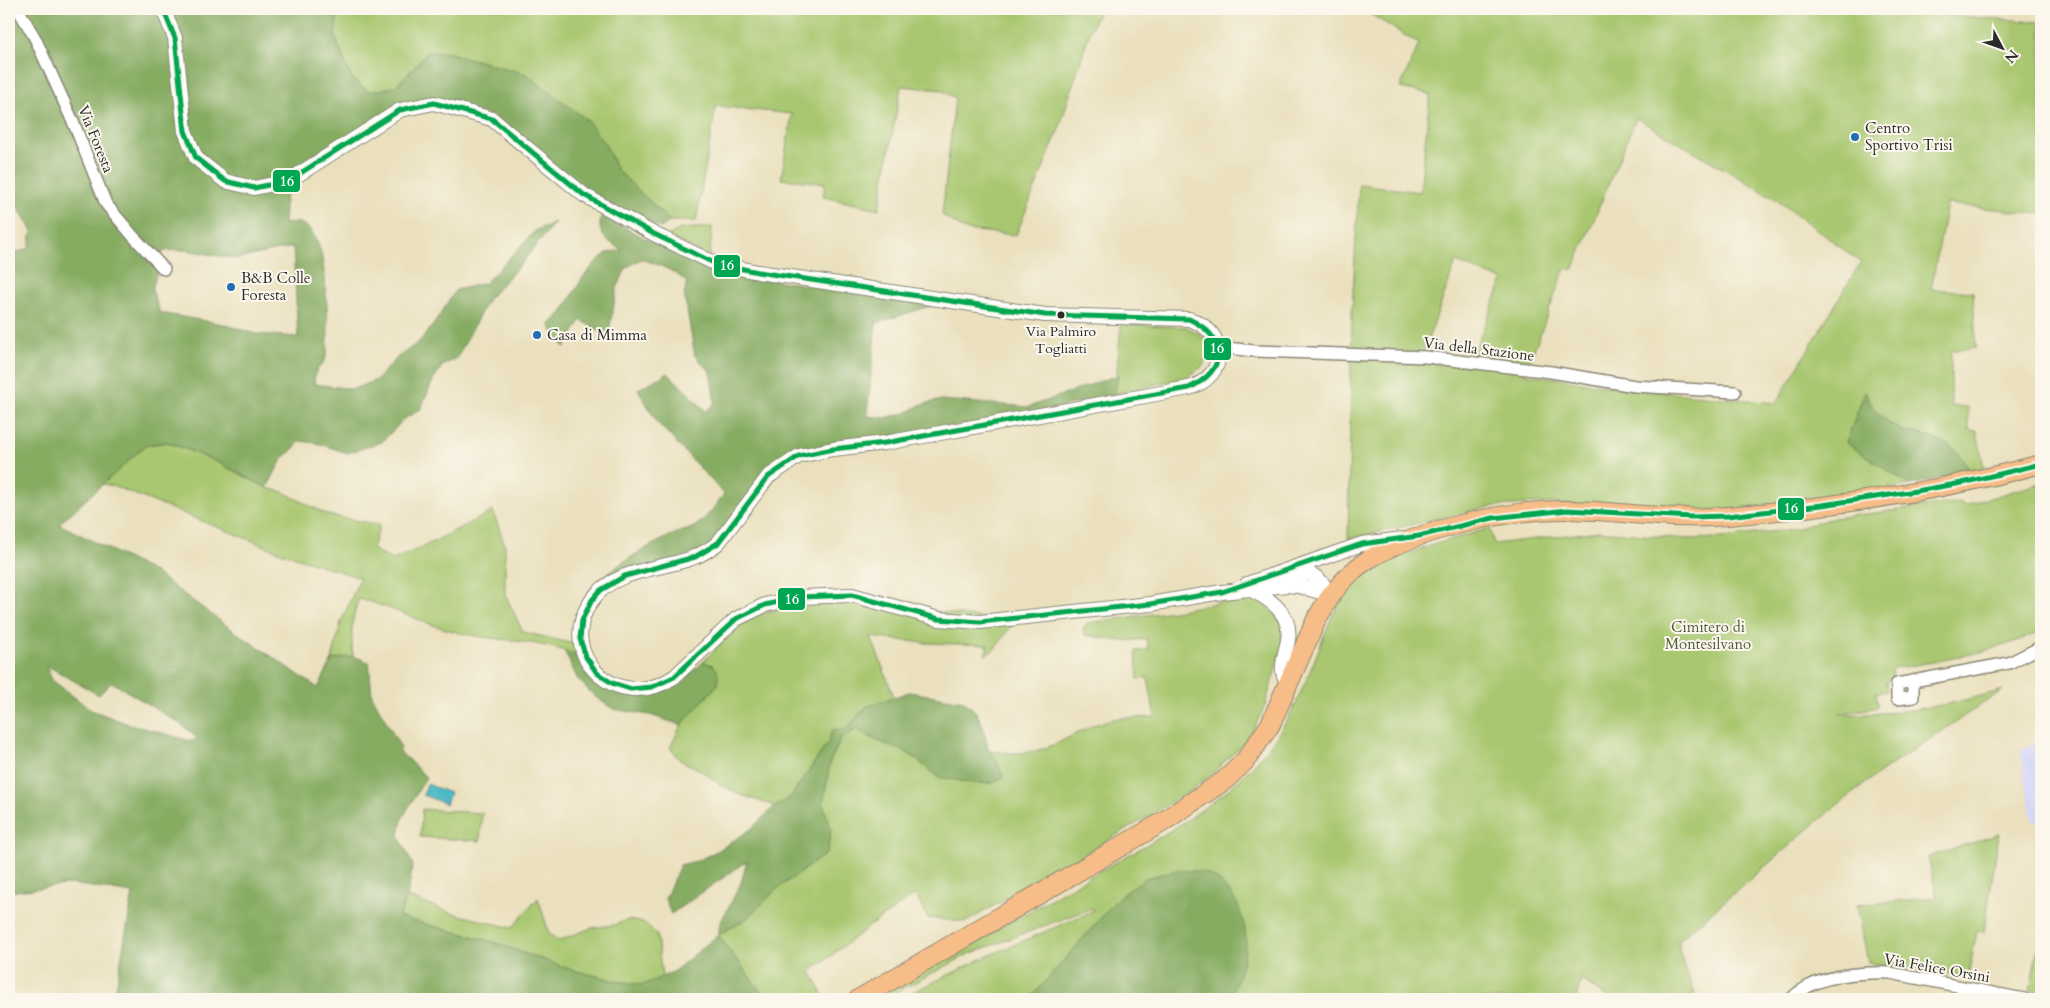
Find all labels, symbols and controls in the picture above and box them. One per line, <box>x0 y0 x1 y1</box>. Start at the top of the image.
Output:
north arrow <box>1978 22 2028 72</box>
text: N <box>2000 45 2023 67</box>
street label: Via Foresta <box>73 102 119 176</box>
place label: Centro Sportivo Trisi <box>1865 118 1953 155</box>
marker: Centro Sportivo Trisi <box>1849 131 1861 143</box>
line badge: 16 <box>272 169 301 193</box>
text: 16 <box>280 172 294 191</box>
line badge: 16 <box>713 254 741 278</box>
text: 16 <box>720 256 734 275</box>
place label: B&B Colle Foresta <box>241 268 311 305</box>
marker: B&B Colle Foresta <box>225 281 237 293</box>
marker: Via Palmiro Togliatti <box>1056 310 1066 320</box>
place label: Via Palmiro Togliatti <box>1026 322 1097 358</box>
place label: Casa di Mimma <box>547 325 647 345</box>
marker: Casa di Mimma <box>531 329 543 341</box>
street label: Via della Stazione <box>1422 332 1536 366</box>
line badge: 16 <box>1203 337 1232 361</box>
text: 16 <box>1210 339 1224 358</box>
line badge: 16 <box>1777 497 1805 521</box>
text: 16 <box>1784 499 1798 518</box>
line badge: 16 <box>777 587 806 611</box>
text: 16 <box>785 590 799 609</box>
park label: Cimitero di Montesilvano <box>1665 617 1751 654</box>
street label: Via Felice Orsini <box>1882 949 1992 987</box>

